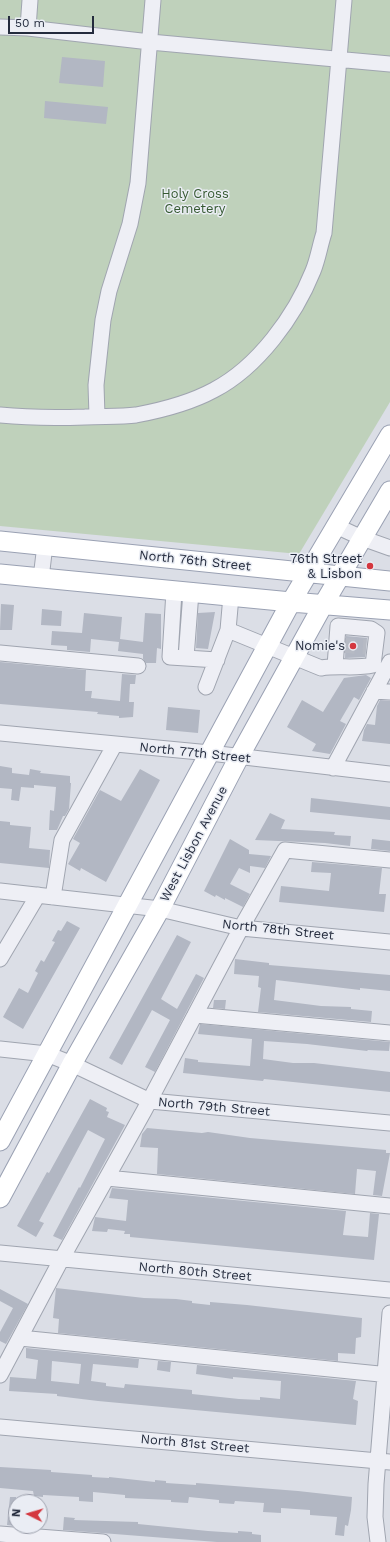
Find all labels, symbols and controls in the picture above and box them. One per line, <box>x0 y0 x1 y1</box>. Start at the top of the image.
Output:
scale bar <box>10 8 96 34</box>
text: 50 m <box>15 16 45 30</box>
park label: Holy Cross Cemetery <box>161 186 229 217</box>
street label: North 76th Street <box>138 547 252 575</box>
place label: 76th Street & Lisbon <box>290 551 362 582</box>
marker: 76th Street & Lisbon <box>365 561 375 571</box>
place label: Nomie's <box>295 638 345 654</box>
marker: Nomie's <box>348 641 358 651</box>
street label: North 77th Street <box>139 739 251 767</box>
street label: West Lisbon Avenue <box>157 783 231 905</box>
street label: North 78th Street <box>221 916 335 944</box>
street label: North 79th Street <box>157 1094 271 1120</box>
street label: North 80th Street <box>138 1259 252 1285</box>
street label: North 81st Street <box>140 1431 250 1457</box>
north arrow <box>8 1494 48 1534</box>
text: N <box>10 1508 23 1518</box>

